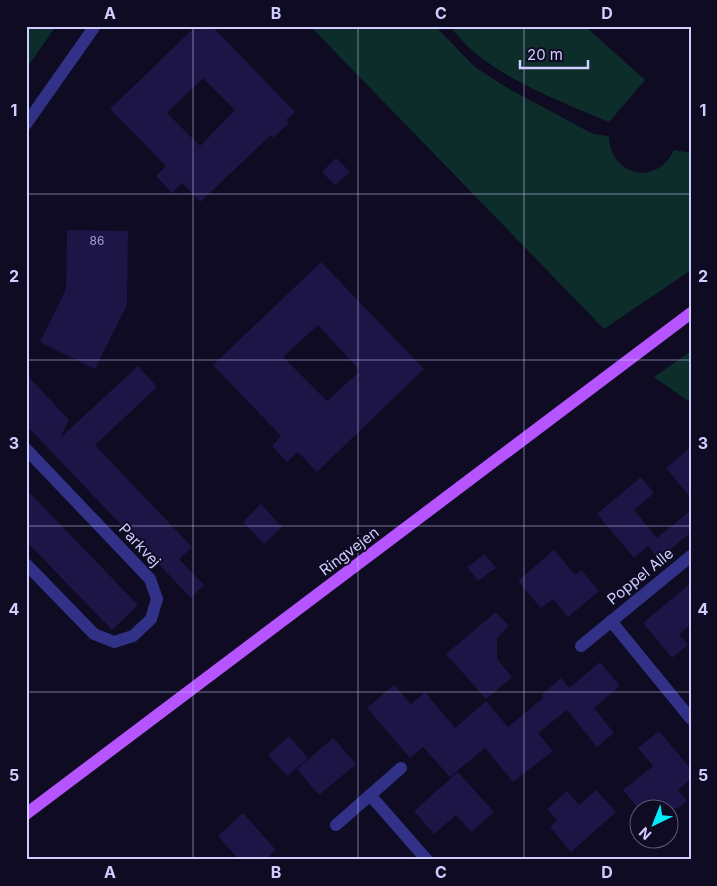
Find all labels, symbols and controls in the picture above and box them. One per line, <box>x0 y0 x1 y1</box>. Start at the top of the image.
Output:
text: A <box>104 3 116 23</box>
text: B <box>271 3 281 23</box>
text: C <box>435 3 447 23</box>
text: D <box>601 3 613 23</box>
scale bar <box>520 38 587 70</box>
text: 20 m <box>527 45 563 64</box>
text: 1 <box>11 100 17 120</box>
text: 1 <box>700 100 706 120</box>
house number: 86 <box>90 233 104 248</box>
text: 2 <box>9 266 19 286</box>
text: 2 <box>698 266 708 286</box>
text: 3 <box>9 433 19 453</box>
text: 3 <box>698 433 708 453</box>
street label: Parkvej <box>115 519 165 571</box>
street label: Ringvejen <box>316 523 382 579</box>
street label: Poppel Alle <box>603 543 677 609</box>
text: 4 <box>9 599 20 619</box>
text: 4 <box>698 599 709 619</box>
text: 5 <box>9 765 19 785</box>
text: 5 <box>698 765 708 785</box>
north arrow <box>630 798 680 848</box>
text: N <box>635 824 654 844</box>
text: A <box>104 862 116 882</box>
text: B <box>271 862 281 882</box>
text: C <box>435 862 447 882</box>
text: D <box>601 862 613 882</box>

